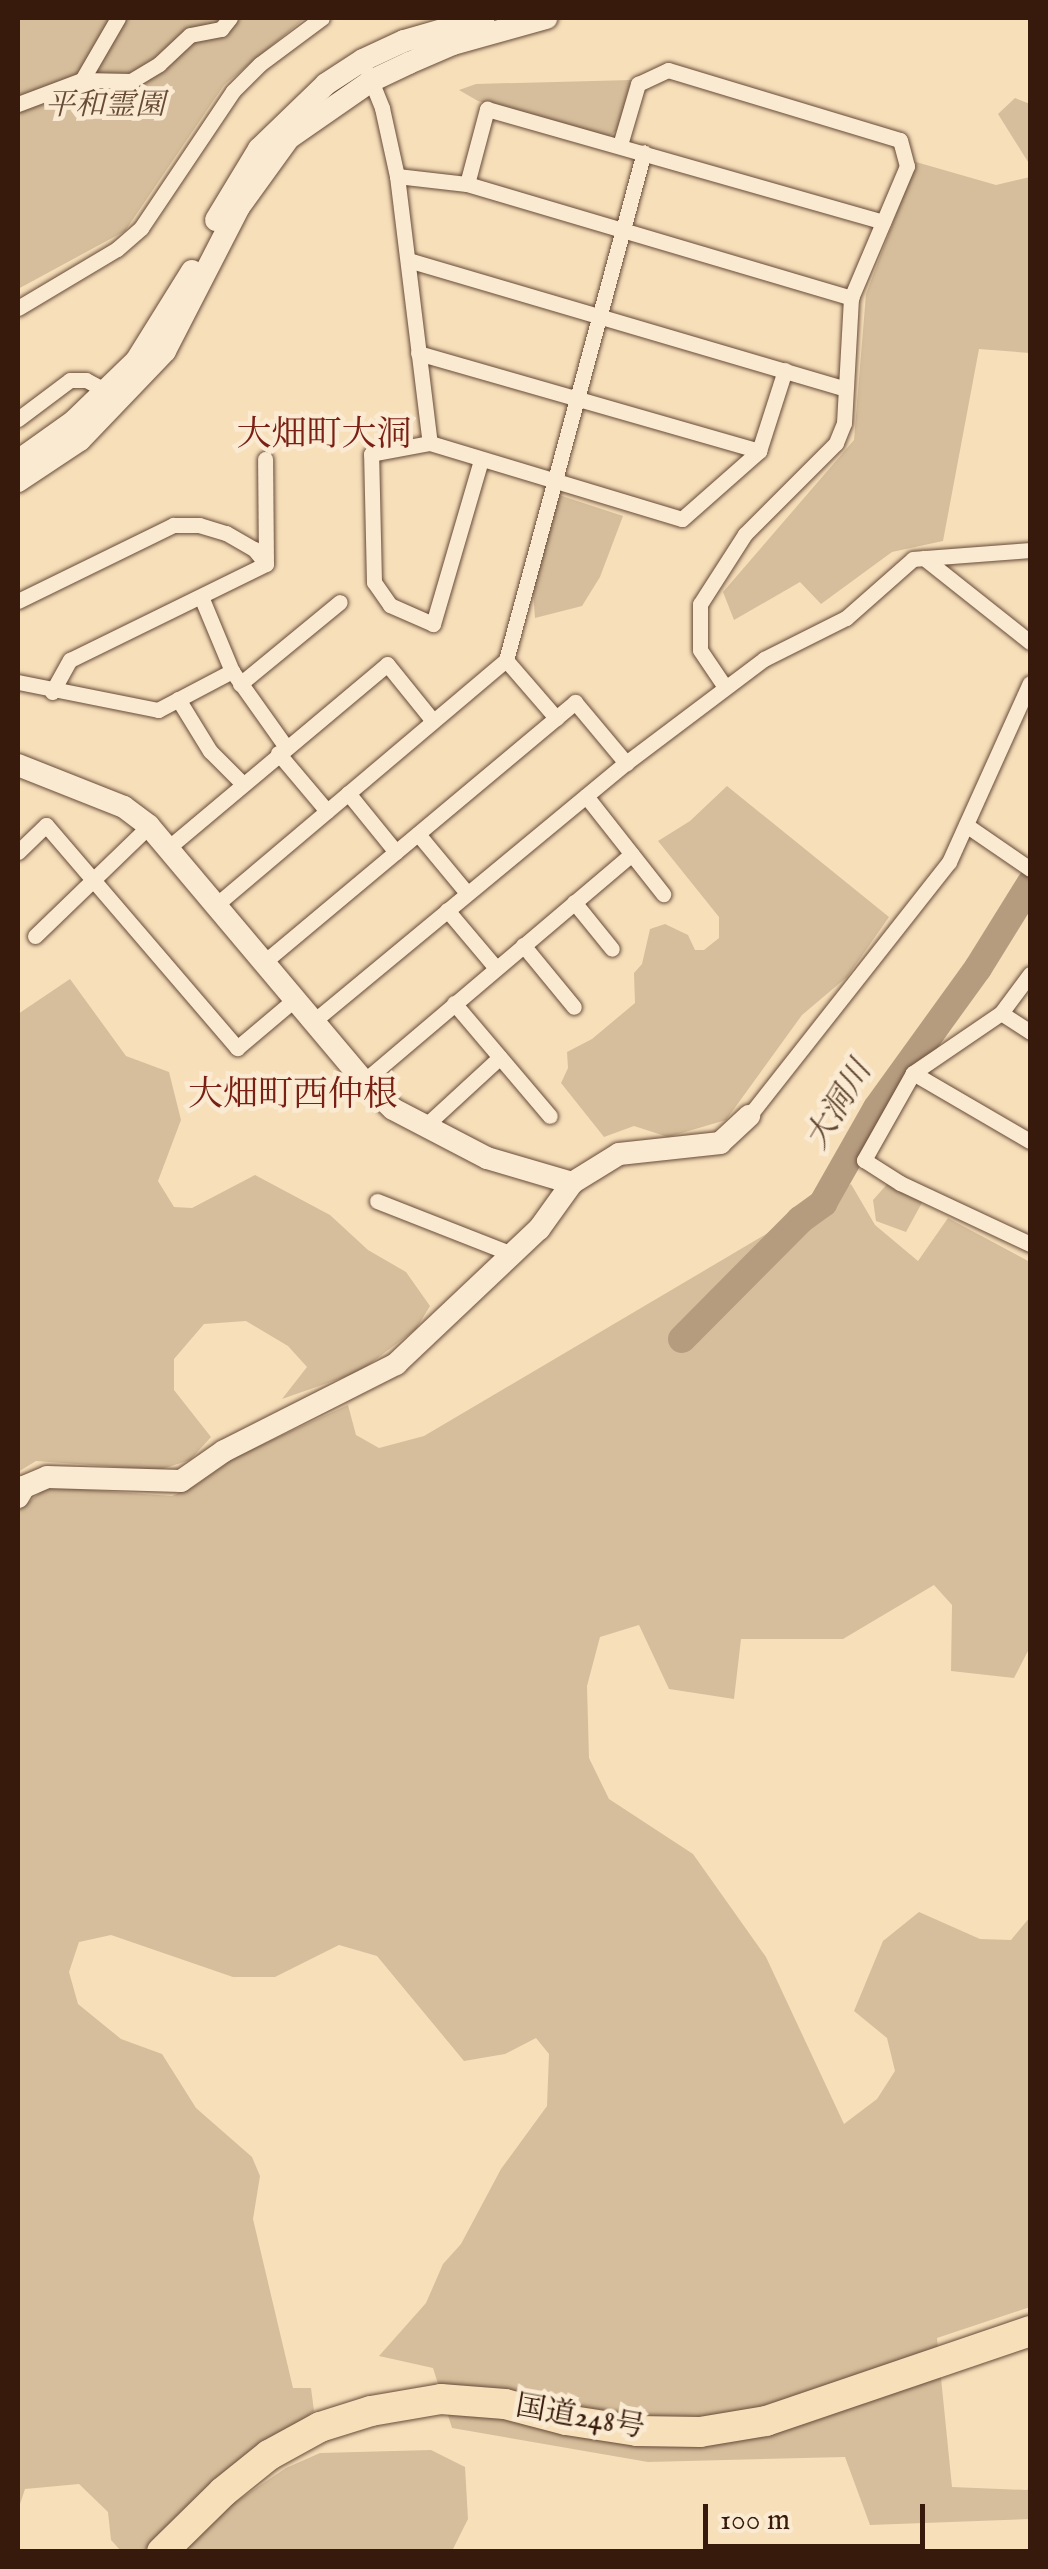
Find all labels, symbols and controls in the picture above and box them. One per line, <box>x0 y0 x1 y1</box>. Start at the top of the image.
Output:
park label: 平和霊園 <box>45 88 165 124</box>
district label: 大畑町大洞 <box>237 415 411 457</box>
water label: 大洞川 <box>799 1055 881 1157</box>
district label: 大畑町西仲根 <box>188 1075 398 1117</box>
street label: 国道248号 <box>513 2389 647 2447</box>
scale bar <box>708 2484 930 2546</box>
text: 100 m <box>720 2502 790 2540</box>

